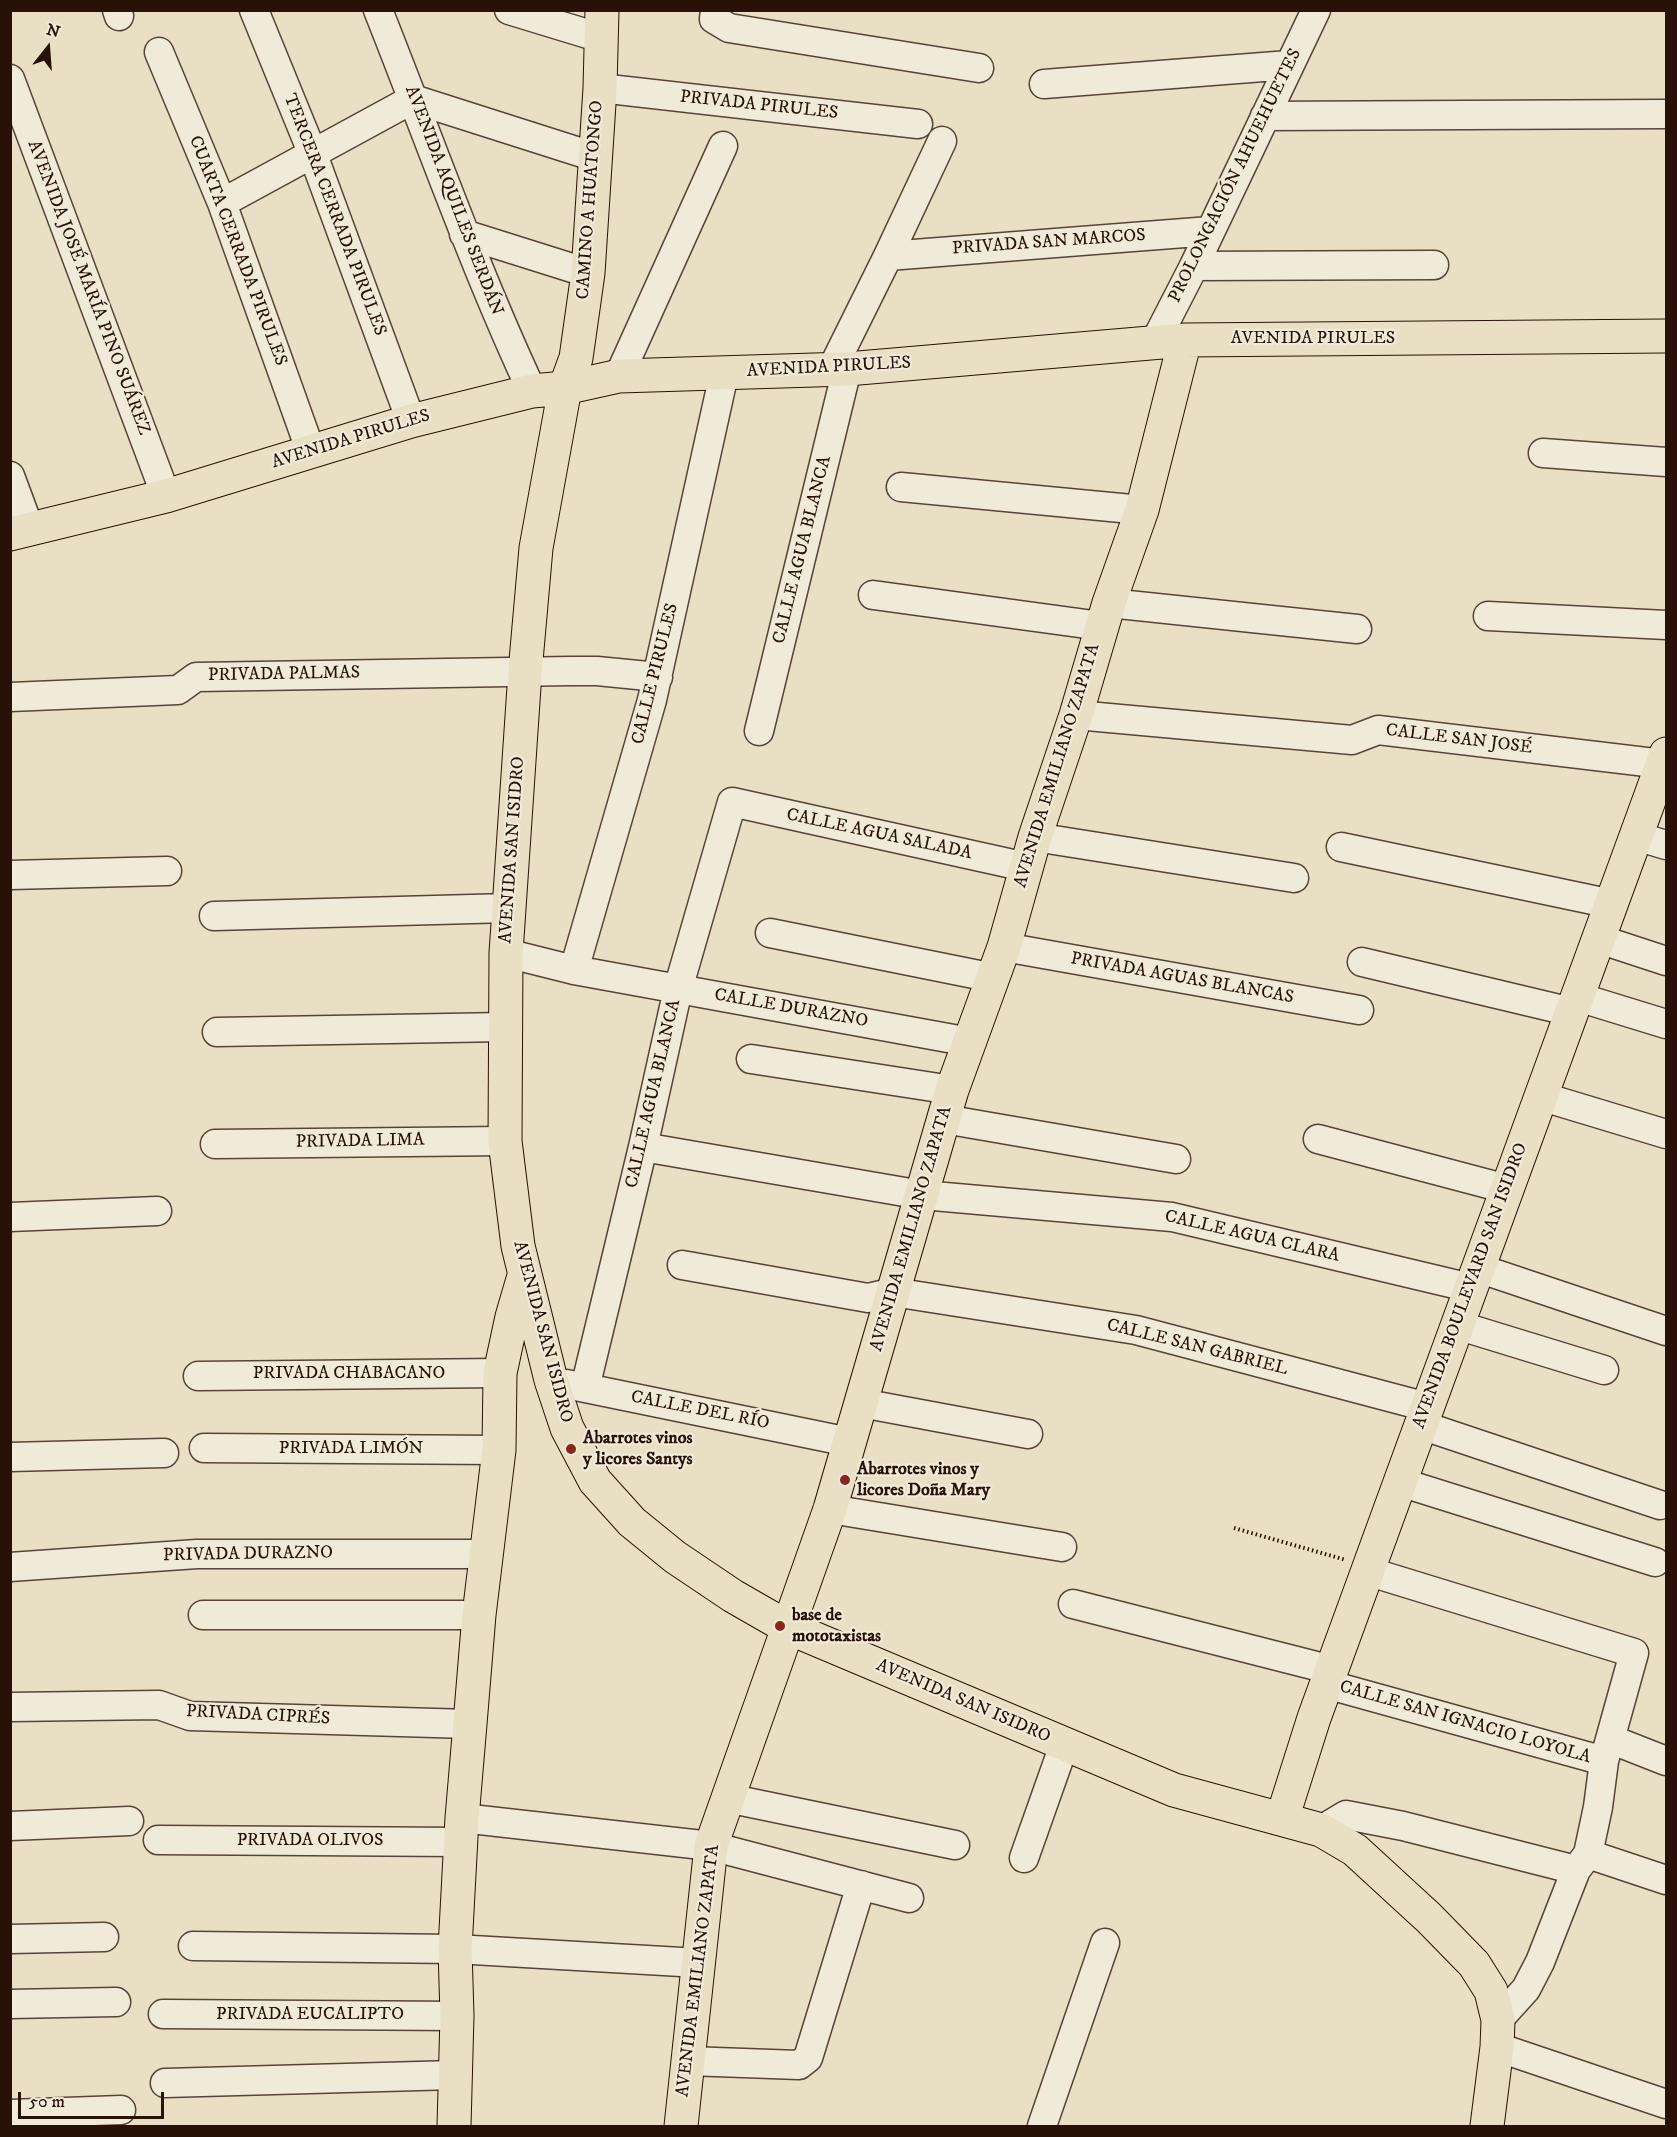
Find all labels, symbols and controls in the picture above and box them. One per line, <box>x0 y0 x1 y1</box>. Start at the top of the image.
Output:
north arrow <box>18 18 78 78</box>
text: N <box>44 19 62 42</box>
street label: PROLONGACIÓN AHUEHUETES <box>1165 45 1307 307</box>
street label: AVENIDA AQUILES SERDÁN <box>399 83 507 319</box>
street label: PRIVADA PIRULES <box>679 87 839 125</box>
street label: TERCERA CERRADA PIRULES <box>278 91 390 339</box>
street label: CAMINO A HUATONGO <box>573 100 609 300</box>
street label: CUARTA CERRADA PIRULES <box>183 133 291 369</box>
street label: AVENIDA JOSÉ MARÍA PINO SUÁREZ <box>22 138 154 438</box>
street label: PRIVADA SAN MARCOS <box>952 225 1146 261</box>
street label: AVENIDA PIRULES <box>1231 328 1395 350</box>
street label: AVENIDA PIRULES <box>746 353 912 383</box>
street label: AVENIDA PIRULES <box>269 406 433 474</box>
street label: CALLE AGUA BLANCA <box>769 454 837 646</box>
street label: CALLE PIRULES <box>628 601 684 747</box>
street label: AVENIDA EMILIANO ZAPATA <box>1011 641 1105 891</box>
street label: PRIVADA PALMAS <box>208 663 360 687</box>
street label: CALLE SAN JOSÉ <box>1385 720 1533 760</box>
street label: AVENIDA SAN ISIDRO <box>496 756 530 944</box>
street label: CALLE AGUA SALADA <box>784 805 974 865</box>
street label: PRIVADA AGUAS BLANCAS <box>1069 949 1295 1009</box>
street label: CALLE DURAZNO <box>713 985 869 1033</box>
street label: CALLE AGUA BLANCA <box>622 998 686 1190</box>
street label: AVENIDA EMILIANO ZAPATA <box>867 1104 957 1354</box>
street label: PRIVADA LIMA <box>295 1130 425 1154</box>
street label: AVENIDA BOULEVARD SAN ISIDRO <box>1409 1140 1533 1432</box>
street label: CALLE AGUA CLARA <box>1162 1206 1342 1268</box>
street label: AVENIDA SAN ISIDRO <box>507 1239 577 1425</box>
street label: CALLE SAN GABRIEL <box>1104 1315 1290 1381</box>
street label: PRIVADA CHABACANO <box>253 1363 445 1385</box>
street label: CALLE DEL RÍO <box>629 1387 771 1435</box>
place label: Abarrotes vinos y licores Santys <box>583 1428 693 1470</box>
street label: PRIVADA LIMÓN <box>279 1438 423 1460</box>
marker: Abarrotes vinos y licores Santys <box>564 1442 578 1456</box>
place label: Abarrotes vinos y licores Doña Mary <box>857 1459 990 1502</box>
marker: Abarrotes vinos y licores Doña Mary <box>838 1473 852 1487</box>
street label: PRIVADA DURAZNO <box>163 1543 333 1567</box>
place label: base de mototaxistas <box>792 1605 881 1648</box>
marker: base de mototaxistas <box>773 1619 787 1633</box>
street label: AVENIDA SAN ISIDRO <box>873 1655 1053 1749</box>
street label: CALLE SAN IGNACIO LOYOLA <box>1337 1677 1593 1769</box>
street label: PRIVADA CIPRÉS <box>185 1701 331 1731</box>
street label: PRIVADA OLIVOS <box>237 1830 383 1852</box>
street label: AVENIDA EMILIANO ZAPATA <box>673 1844 725 2098</box>
street label: PRIVADA EUCALIPTO <box>216 2004 404 2026</box>
scale bar <box>21 2080 166 2118</box>
text: 50 m <box>29 2091 65 2113</box>

